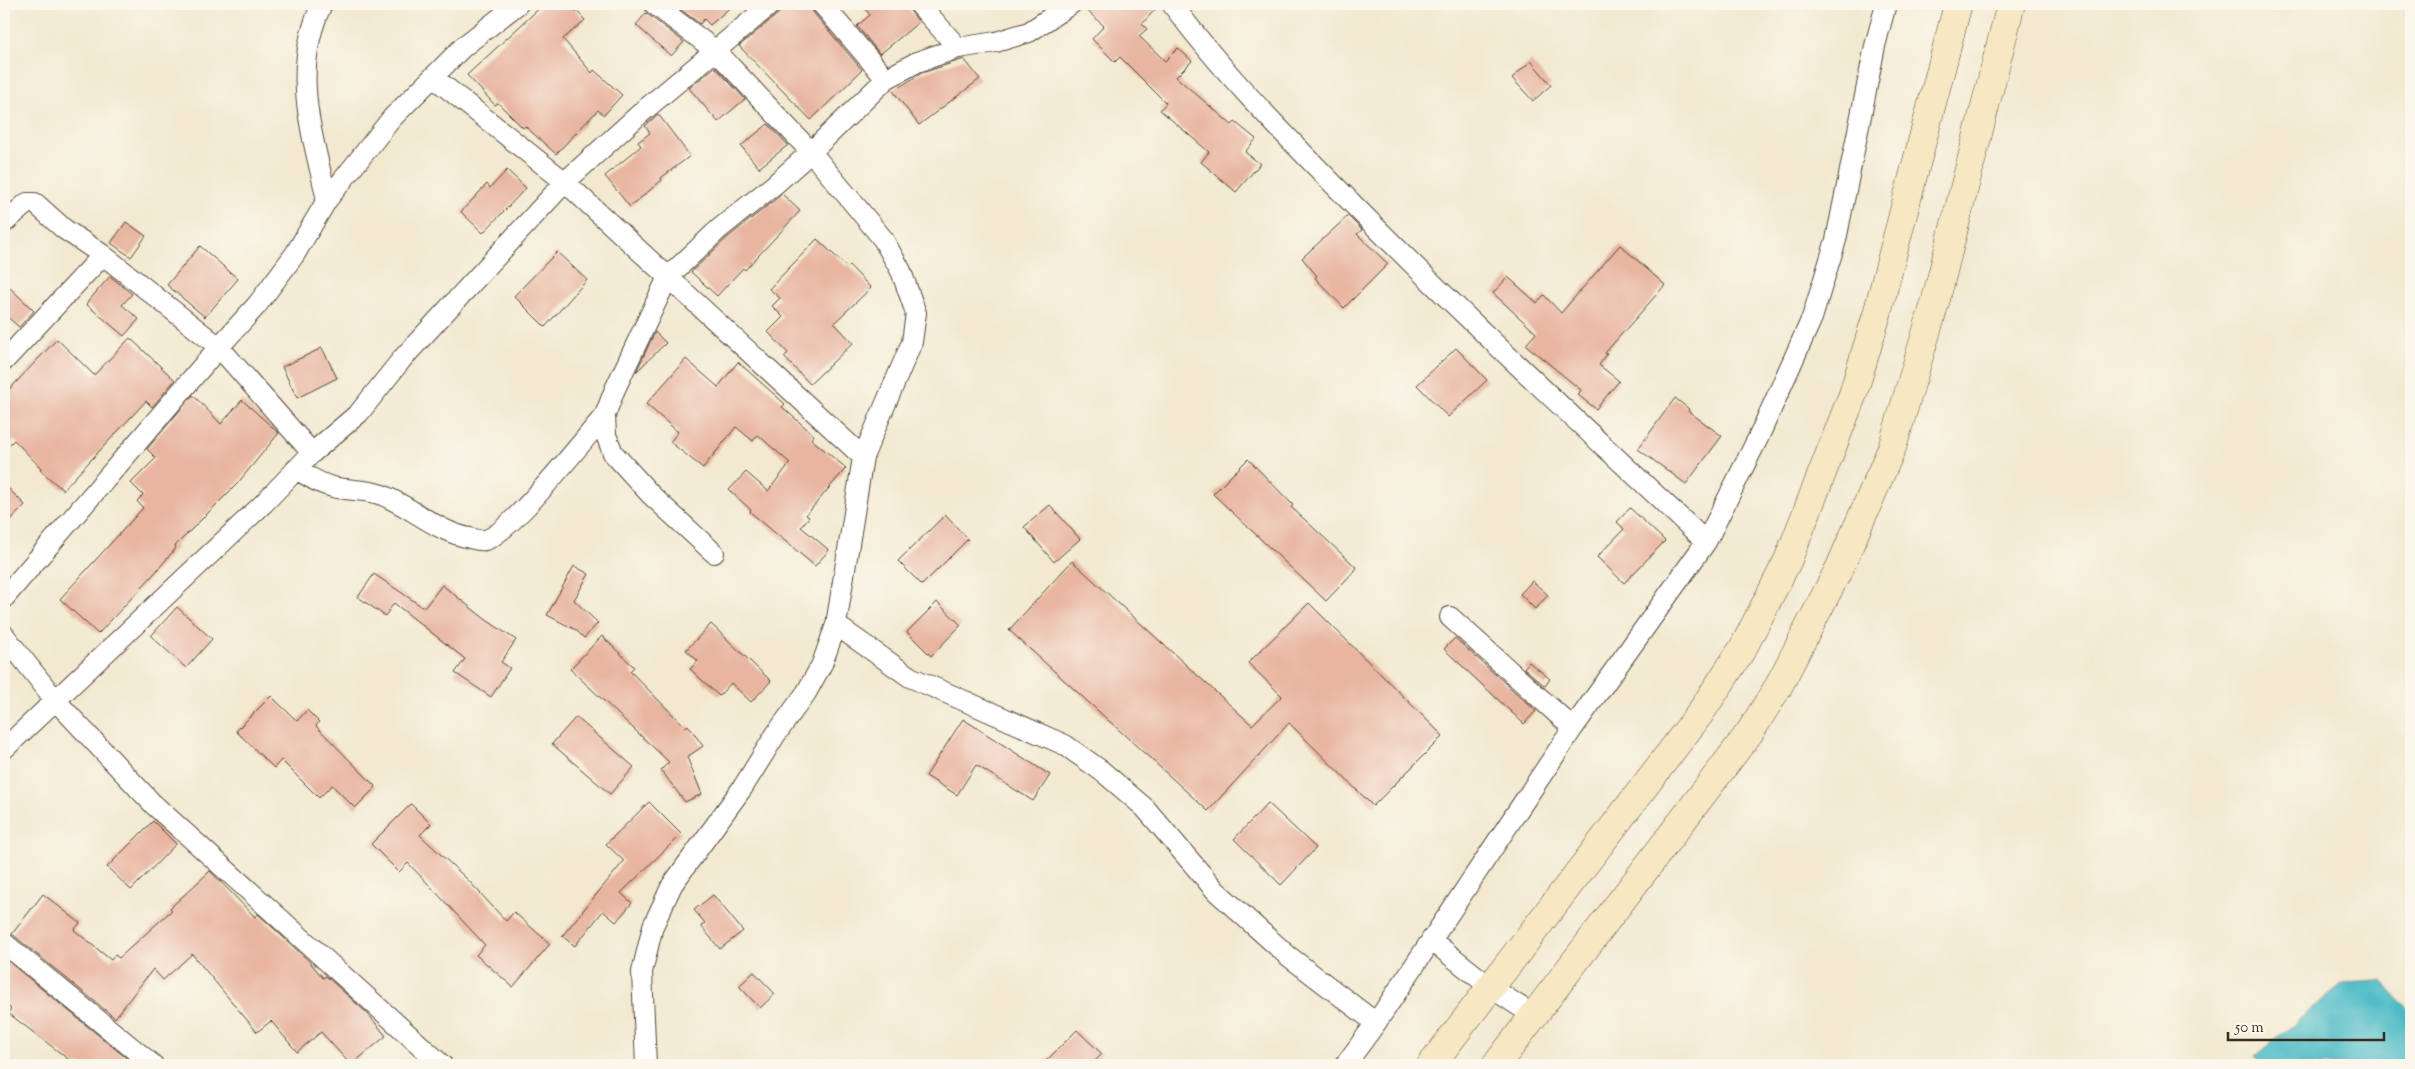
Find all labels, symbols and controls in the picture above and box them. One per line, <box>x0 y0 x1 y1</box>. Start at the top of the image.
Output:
scale bar <box>2228 1009 2384 1041</box>
text: 50 m <box>2234 1018 2264 1039</box>

